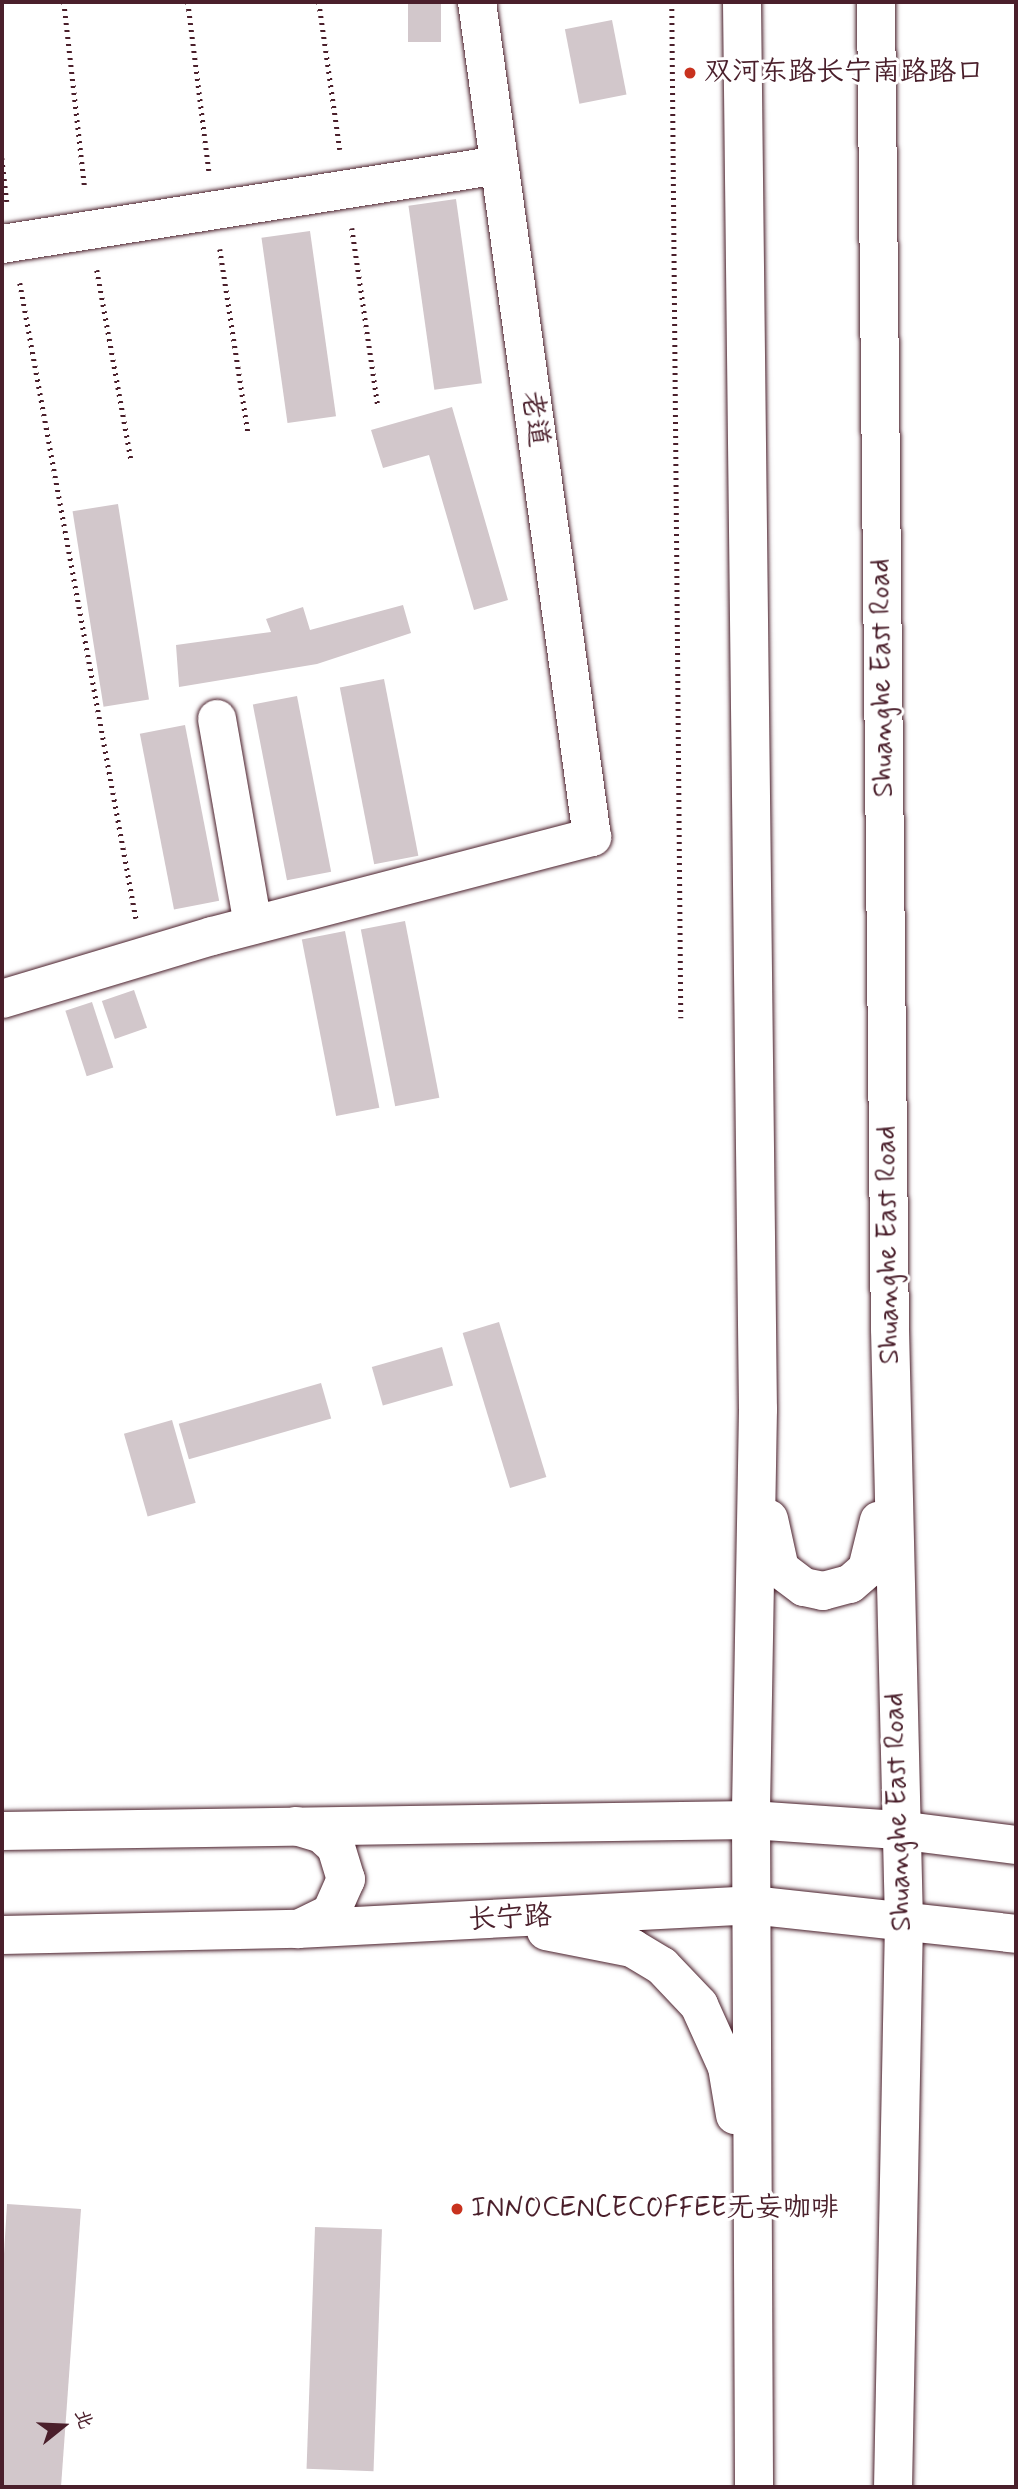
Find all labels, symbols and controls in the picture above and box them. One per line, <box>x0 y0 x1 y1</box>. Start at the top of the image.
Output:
place label: 双河东路长宁南路路口 <box>704 56 984 90</box>
marker: 双河东路长宁南路路口 <box>682 65 698 81</box>
street label: 老道 <box>513 389 555 449</box>
street label: Shuanghe East Road <box>864 558 902 798</box>
street label: Shuanghe East Road <box>870 1125 908 1365</box>
street label: Shuanghe East Road <box>878 1692 920 1932</box>
street label: 长宁路 <box>467 1900 553 1938</box>
place label: INNOCENCECOFFEE无妄咖啡 <box>471 2192 839 2226</box>
marker: INNOCENCECOFFEE无妄咖啡 <box>449 2201 465 2217</box>
north arrow <box>28 2391 98 2461</box>
text: 北 <box>69 2406 98 2432</box>

